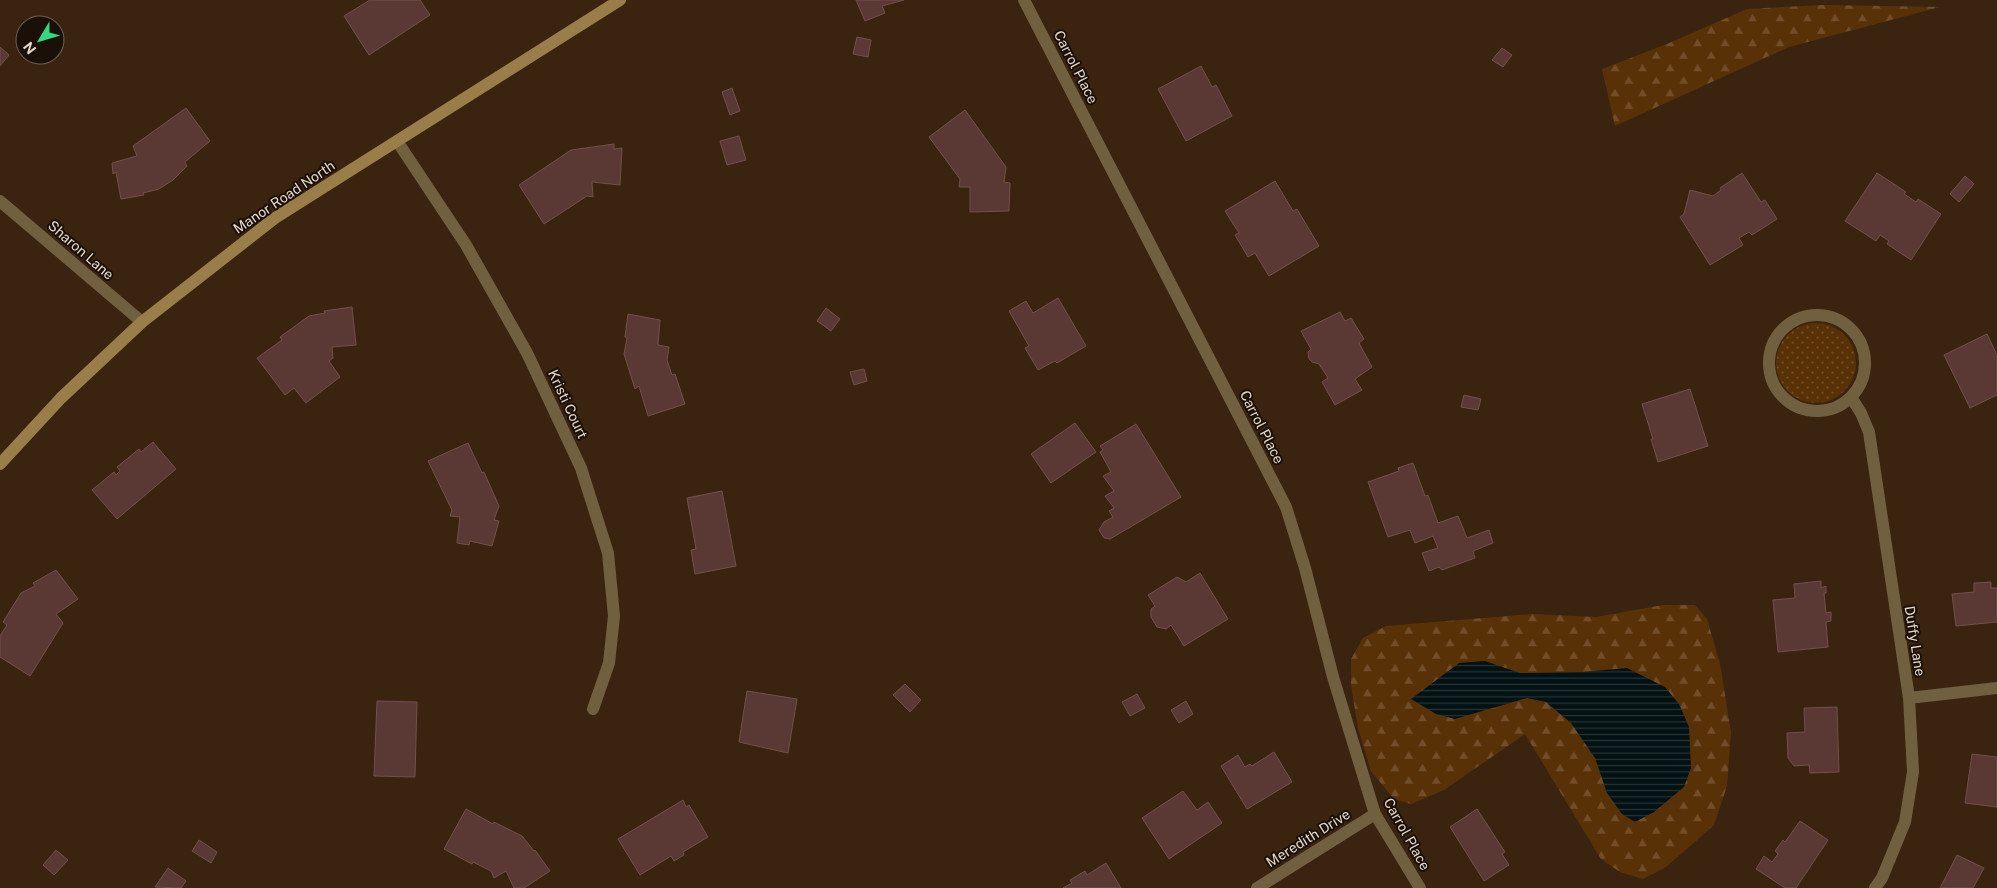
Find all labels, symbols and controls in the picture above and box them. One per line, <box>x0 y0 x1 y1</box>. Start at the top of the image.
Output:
north arrow <box>15 15 65 65</box>
street label: Carrol Place <box>1051 28 1101 106</box>
text: N <box>20 39 39 57</box>
street label: Manor Road North <box>230 157 338 237</box>
street label: Sharon Lane <box>45 217 117 283</box>
street label: Kristi Court <box>545 367 591 441</box>
street label: Carrol Place <box>1237 388 1287 466</box>
street label: Duffy Lane <box>1902 605 1928 677</box>
street label: Carrol Place <box>1381 795 1433 873</box>
street label: Meredith Drive <box>1263 806 1353 870</box>

